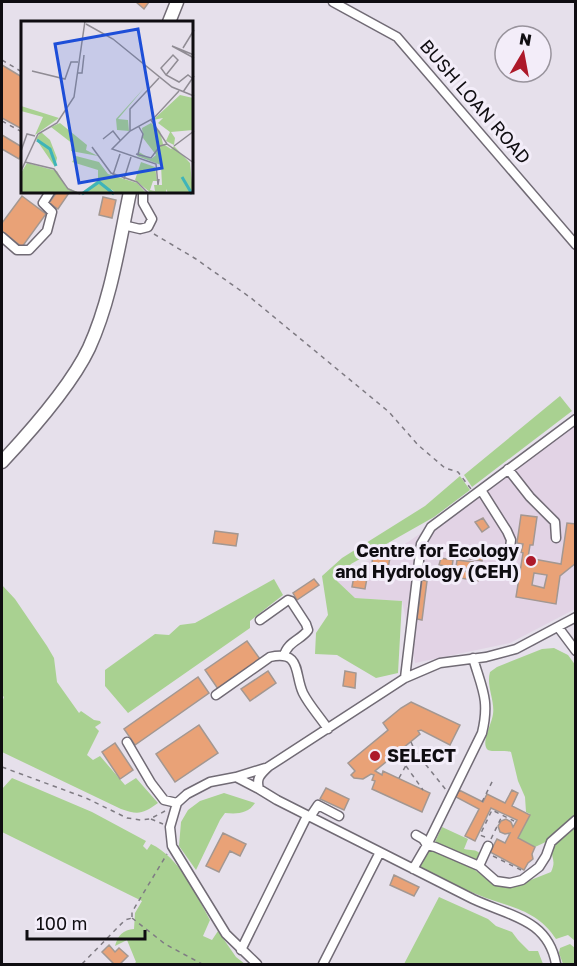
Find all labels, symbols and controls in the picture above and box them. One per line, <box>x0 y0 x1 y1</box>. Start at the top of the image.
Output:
inset map <box>21 21 194 194</box>
north arrow <box>493 24 553 84</box>
street label: BUSH LOAN ROAD <box>415 35 535 169</box>
place label: Centre for Ecology and Hydrology (CEH) <box>335 539 519 582</box>
marker: Centre for Ecology and Hydrology (CEH) <box>524 554 538 568</box>
place label: SELECT <box>387 744 456 766</box>
marker: SELECT <box>368 749 382 763</box>
scale bar <box>27 903 146 941</box>
text: 100 m <box>36 912 87 934</box>

